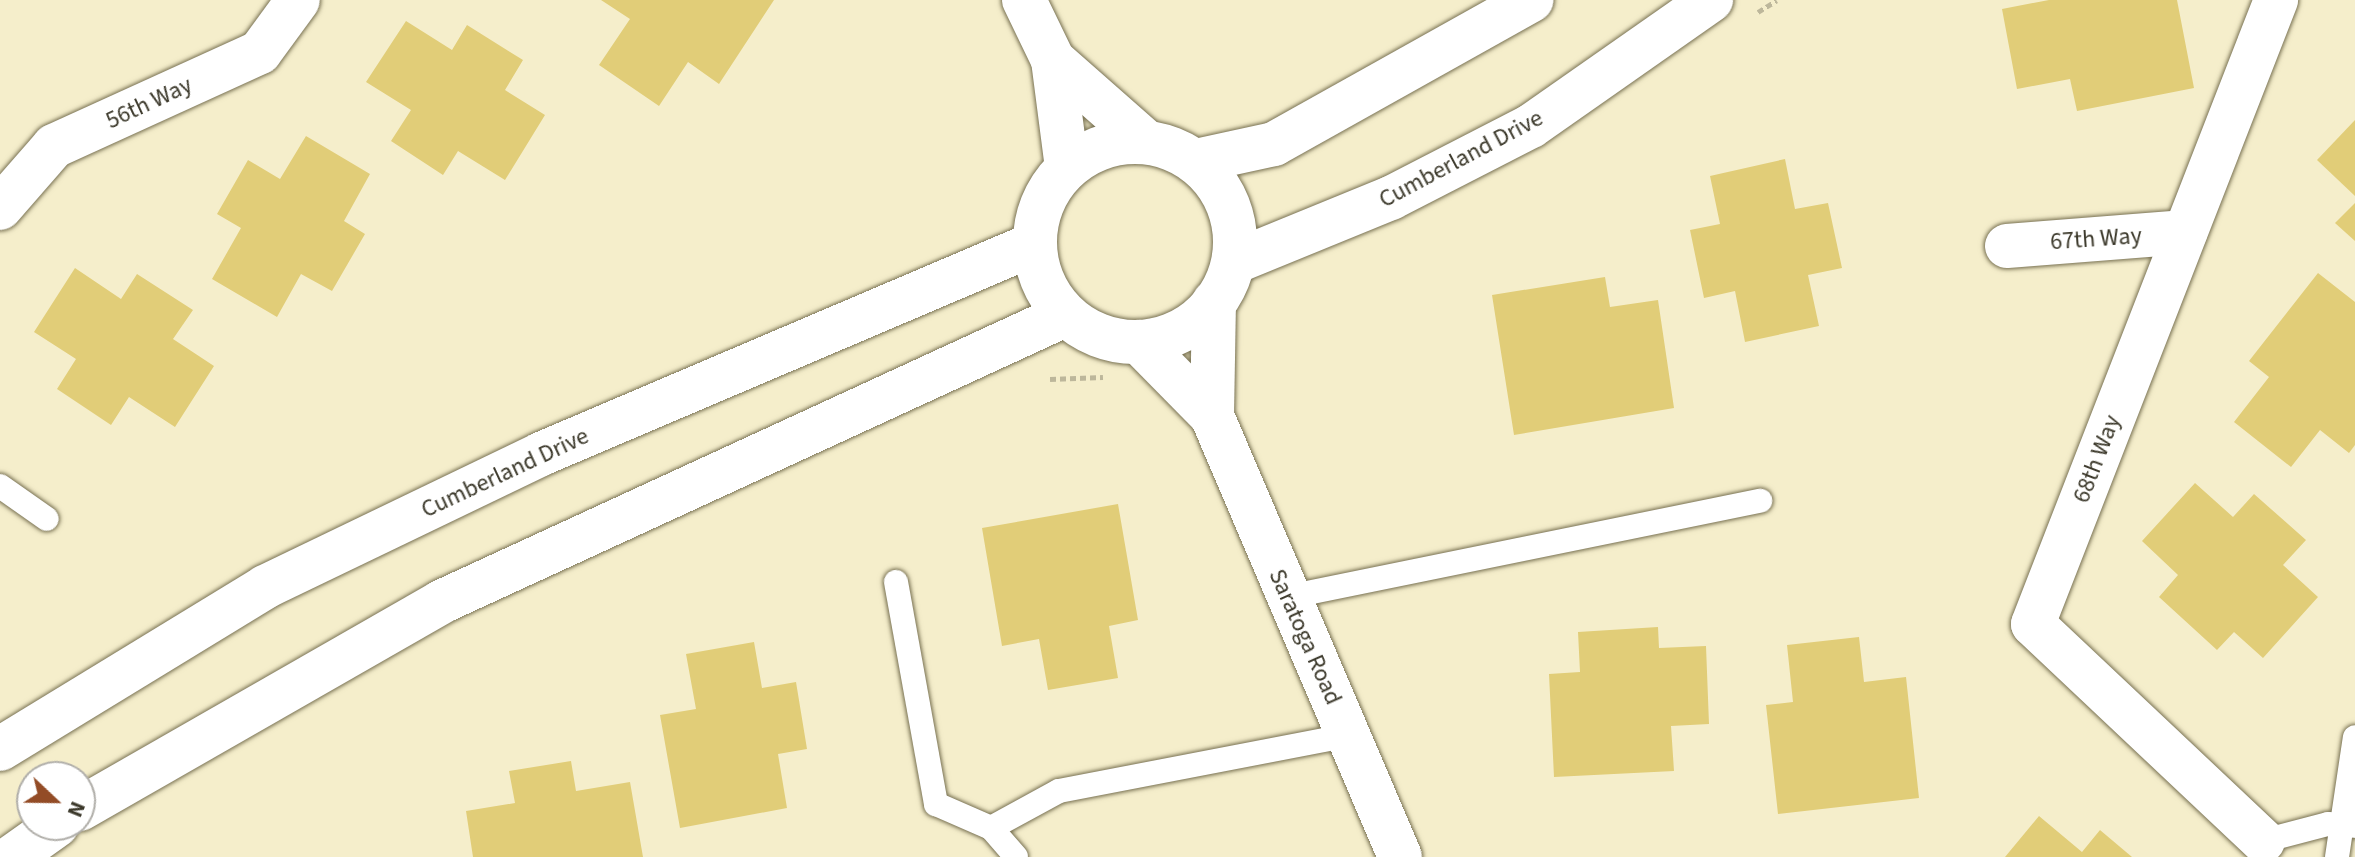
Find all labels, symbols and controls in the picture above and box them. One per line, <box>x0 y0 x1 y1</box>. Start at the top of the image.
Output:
street label: 56th Way <box>101 71 197 135</box>
street label: Cumberland Drive <box>1374 104 1548 214</box>
street label: 67th Way <box>2049 221 2143 257</box>
street label: 68th Way <box>2067 411 2127 507</box>
street label: Cumberland Drive <box>417 422 593 524</box>
street label: Saratoga Road <box>1262 565 1348 709</box>
north arrow <box>16 761 96 841</box>
text: N <box>59 796 94 822</box>

